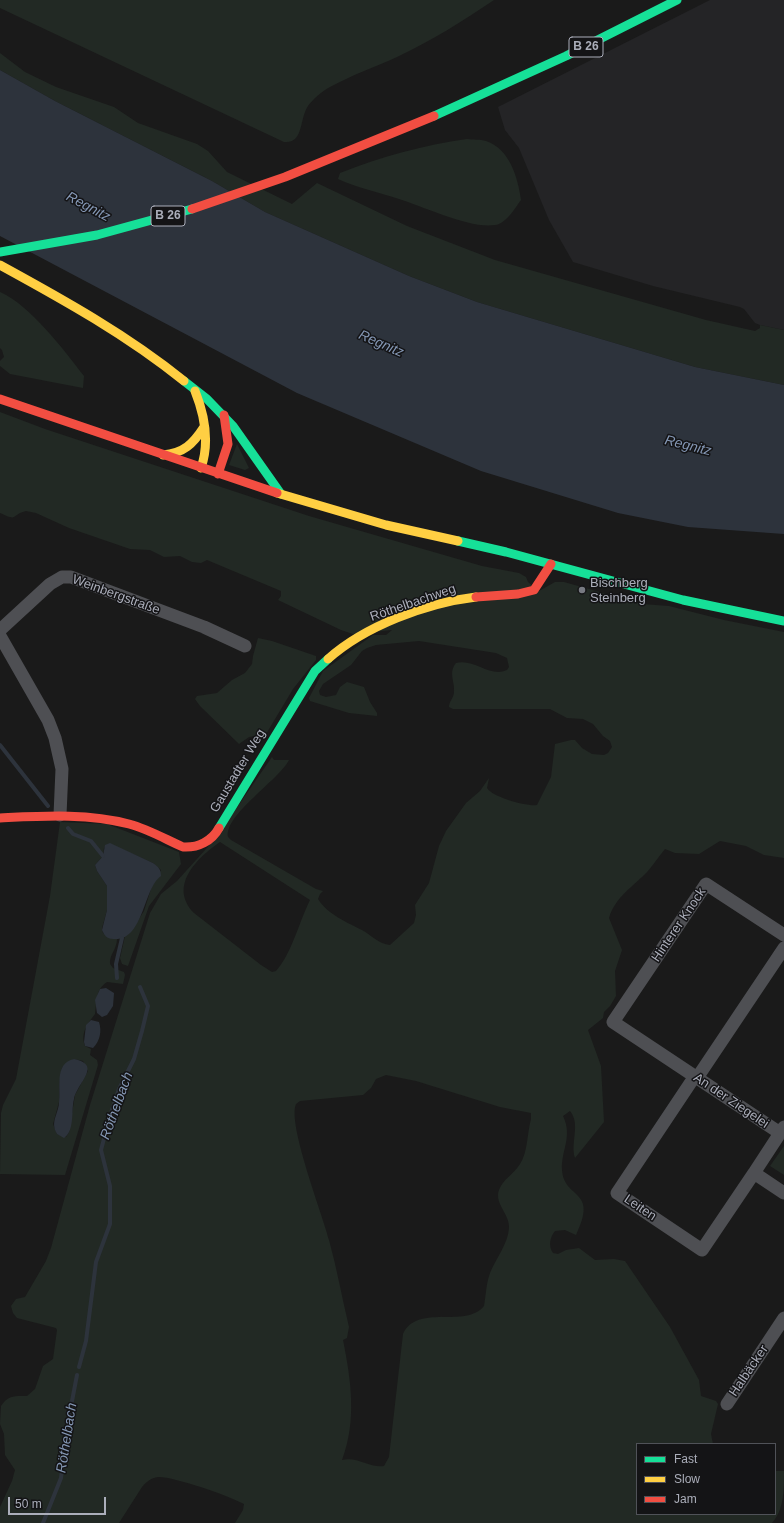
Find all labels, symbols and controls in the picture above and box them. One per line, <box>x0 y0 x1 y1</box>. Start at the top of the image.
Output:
road number: B 26 <box>569 37 603 57</box>
water label: Regnitz <box>63 188 113 226</box>
road number: B 26 <box>151 206 185 226</box>
water label: Regnitz <box>356 327 406 361</box>
water label: Regnitz <box>663 432 713 460</box>
street label: Weinbergstraße <box>70 572 162 618</box>
place label: Bischberg Steinberg <box>590 575 648 606</box>
street label: Röthelbachweg <box>368 581 458 625</box>
marker: Bischberg Steinberg <box>577 585 587 595</box>
street label: Gaustadter Weg <box>207 727 269 815</box>
street label: Hinterer Knock <box>648 885 710 965</box>
water label: Röthelbach <box>97 1070 137 1142</box>
street label: An der Ziegelei <box>690 1070 772 1132</box>
street label: Leiten <box>621 1192 659 1224</box>
street label: Halbäcker <box>726 1342 772 1400</box>
water label: Röthelbach <box>53 1402 81 1474</box>
legend <box>636 1443 776 1515</box>
text: Fast <box>674 1452 697 1466</box>
text: Slow <box>674 1472 700 1486</box>
scale bar <box>10 1489 108 1515</box>
text: Jam <box>674 1492 697 1506</box>
text: 50 m <box>15 1497 42 1511</box>

